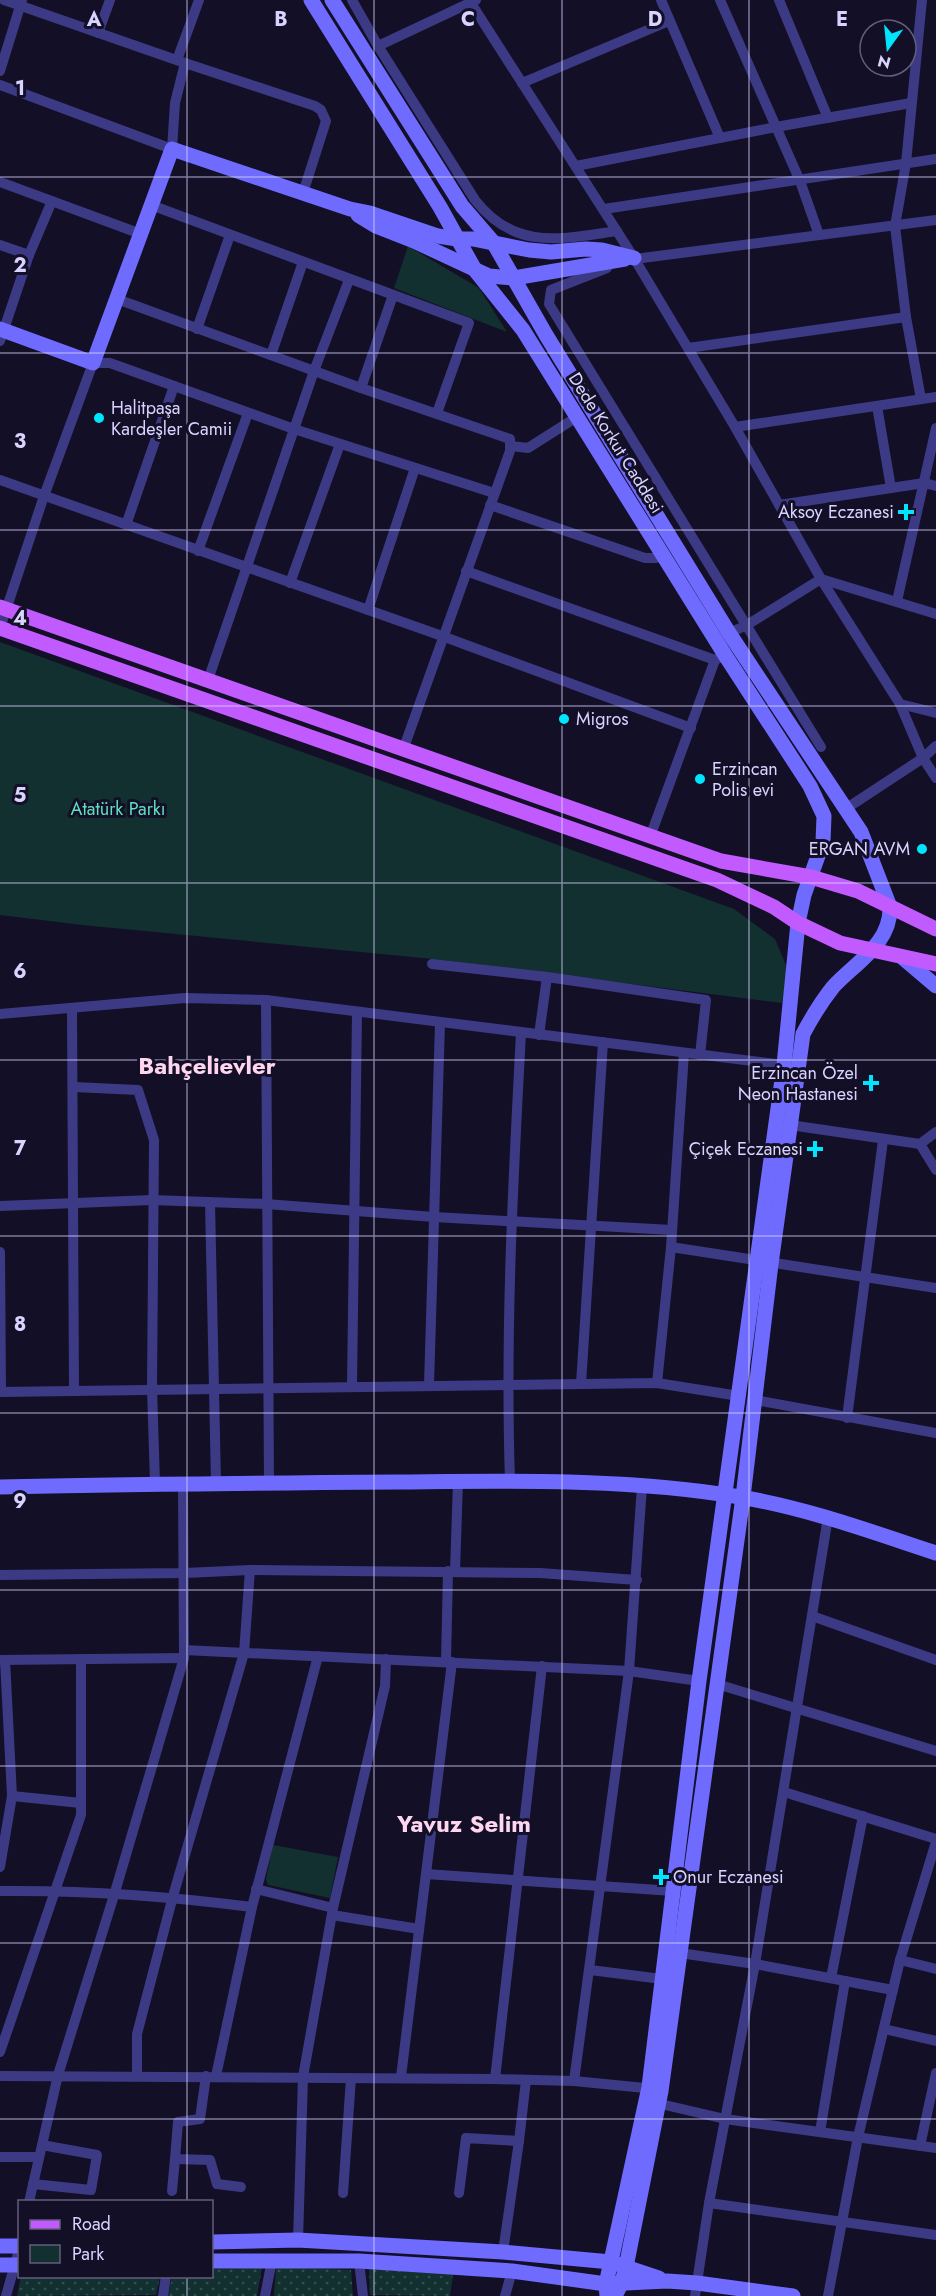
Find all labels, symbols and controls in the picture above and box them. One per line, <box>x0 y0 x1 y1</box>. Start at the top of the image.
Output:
text: A <box>86 5 102 34</box>
text: B <box>274 5 288 34</box>
text: C <box>461 5 475 34</box>
text: D <box>648 5 662 34</box>
text: E <box>836 5 848 34</box>
north arrow <box>858 18 918 78</box>
text: N <box>875 49 893 75</box>
text: 1 <box>15 74 25 103</box>
text: 2 <box>13 251 27 280</box>
street label: Dede Korkut Caddesi <box>562 368 670 518</box>
place label: Halitpaşa Kardeşler Camii <box>111 395 232 442</box>
marker: Halitpaşa Kardeşler Camii <box>92 411 106 425</box>
text: 3 <box>14 427 26 456</box>
place label: Aksoy Eczanesi <box>778 499 894 525</box>
marker: Aksoy Eczanesi <box>899 505 913 519</box>
text: 4 <box>13 604 27 633</box>
place label: Migros <box>576 706 629 732</box>
marker: Migros <box>557 712 571 726</box>
place label: Erzincan Polis evi <box>712 756 778 803</box>
marker: Erzincan Polis evi <box>693 772 707 786</box>
text: 5 <box>14 781 27 810</box>
park label: Atatürk Parkı <box>71 796 165 822</box>
place label: ERGAN AVM <box>809 836 910 862</box>
marker: ERGAN AVM <box>915 842 929 856</box>
text: 6 <box>13 957 27 986</box>
district label: Bahçelievler <box>138 1048 276 1083</box>
place label: Erzincan Özel Neon Hastanesi <box>738 1060 858 1107</box>
marker: Erzincan Özel Neon Hastanesi <box>862 1074 880 1092</box>
text: 7 <box>14 1134 27 1163</box>
place label: Çiçek Eczanesi <box>689 1136 803 1162</box>
marker: Çiçek Eczanesi <box>808 1142 822 1156</box>
text: 8 <box>14 1310 26 1339</box>
text: 9 <box>13 1487 27 1516</box>
district label: Yavuz Selim <box>396 1806 531 1841</box>
place label: Onur Eczanesi <box>673 1864 784 1890</box>
marker: Onur Eczanesi <box>654 1870 668 1884</box>
legend <box>18 2200 213 2278</box>
text: Road <box>72 2211 111 2237</box>
text: Park <box>72 2241 104 2267</box>

